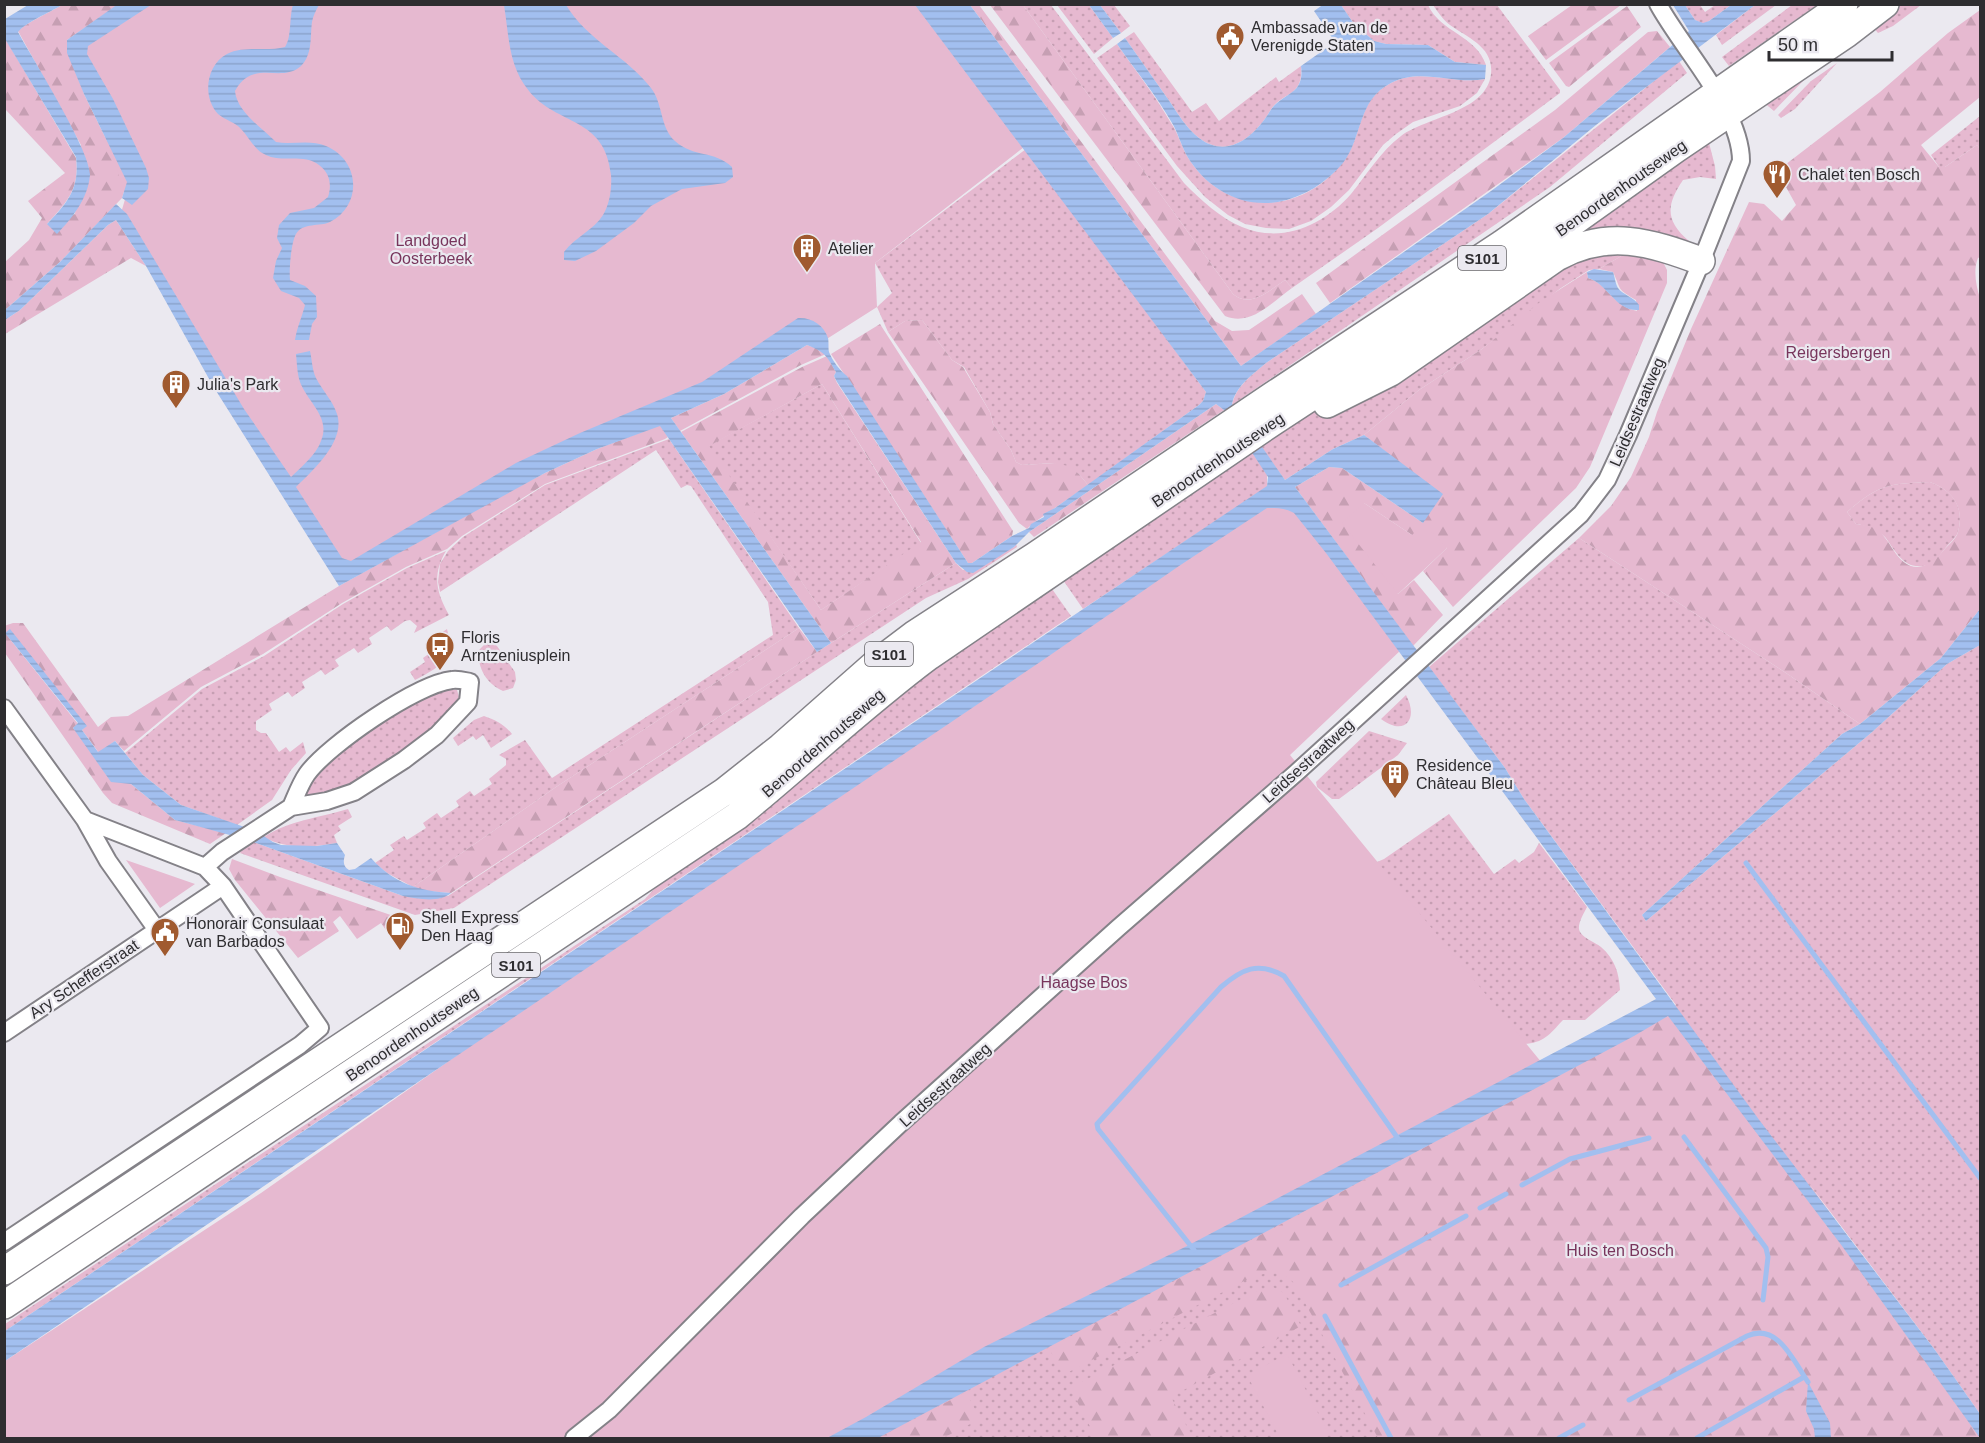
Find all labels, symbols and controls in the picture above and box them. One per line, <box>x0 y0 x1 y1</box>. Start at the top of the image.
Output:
place label: Ambassade van de Verenigde Staten <box>1251 19 1388 54</box>
public building icon: Ambassade van de Verenigde Staten <box>1214 20 1246 62</box>
scale bar <box>1769 24 1892 62</box>
text: 50 m <box>1778 35 1818 55</box>
street label: Benoordenhoutseweg <box>1552 136 1690 240</box>
restaurant icon: Chalet ten Bosch <box>1761 158 1793 200</box>
place label: Chalet ten Bosch <box>1798 166 1920 183</box>
park label: Landgoed Oosterbeek <box>390 232 473 267</box>
building icon: Atelier <box>791 232 823 274</box>
place label: Atelier <box>828 240 874 257</box>
road number: S101 <box>1458 246 1506 270</box>
park label: Reigersbergen <box>1786 344 1890 361</box>
street label: Leidsestraatweg <box>1606 355 1668 469</box>
building icon: Julia's Park <box>160 368 192 410</box>
place label: Julia's Park <box>197 376 279 393</box>
street label: Benoordenhoutseweg <box>1149 409 1287 511</box>
place label: Floris Arntzeniusplein <box>461 629 570 664</box>
bus stop icon: Floris Arntzeniusplein <box>424 630 456 672</box>
road number: S101 <box>865 642 913 666</box>
street label: Benoordenhoutseweg <box>759 686 887 800</box>
street label: Leidsestraatweg <box>1259 716 1357 806</box>
place label: Residence Château Bleu <box>1416 757 1513 792</box>
building icon: Residence Château Bleu <box>1379 758 1411 800</box>
place label: Shell Express Den Haag <box>421 909 519 944</box>
fuel station icon: Shell Express Den Haag <box>384 910 416 952</box>
place label: Honorair Consulaat van Barbados <box>186 915 324 950</box>
public building icon: Honorair Consulaat van Barbados <box>149 916 181 958</box>
street label: Ary Schefferstraat <box>26 936 142 1022</box>
road number: S101 <box>492 953 540 977</box>
park label: Haagse Bos <box>1040 974 1128 991</box>
street label: Benoordenhoutseweg <box>343 983 481 1085</box>
street label: Leidsestraatweg <box>896 1040 994 1130</box>
park label: Huis ten Bosch <box>1566 1242 1674 1259</box>

